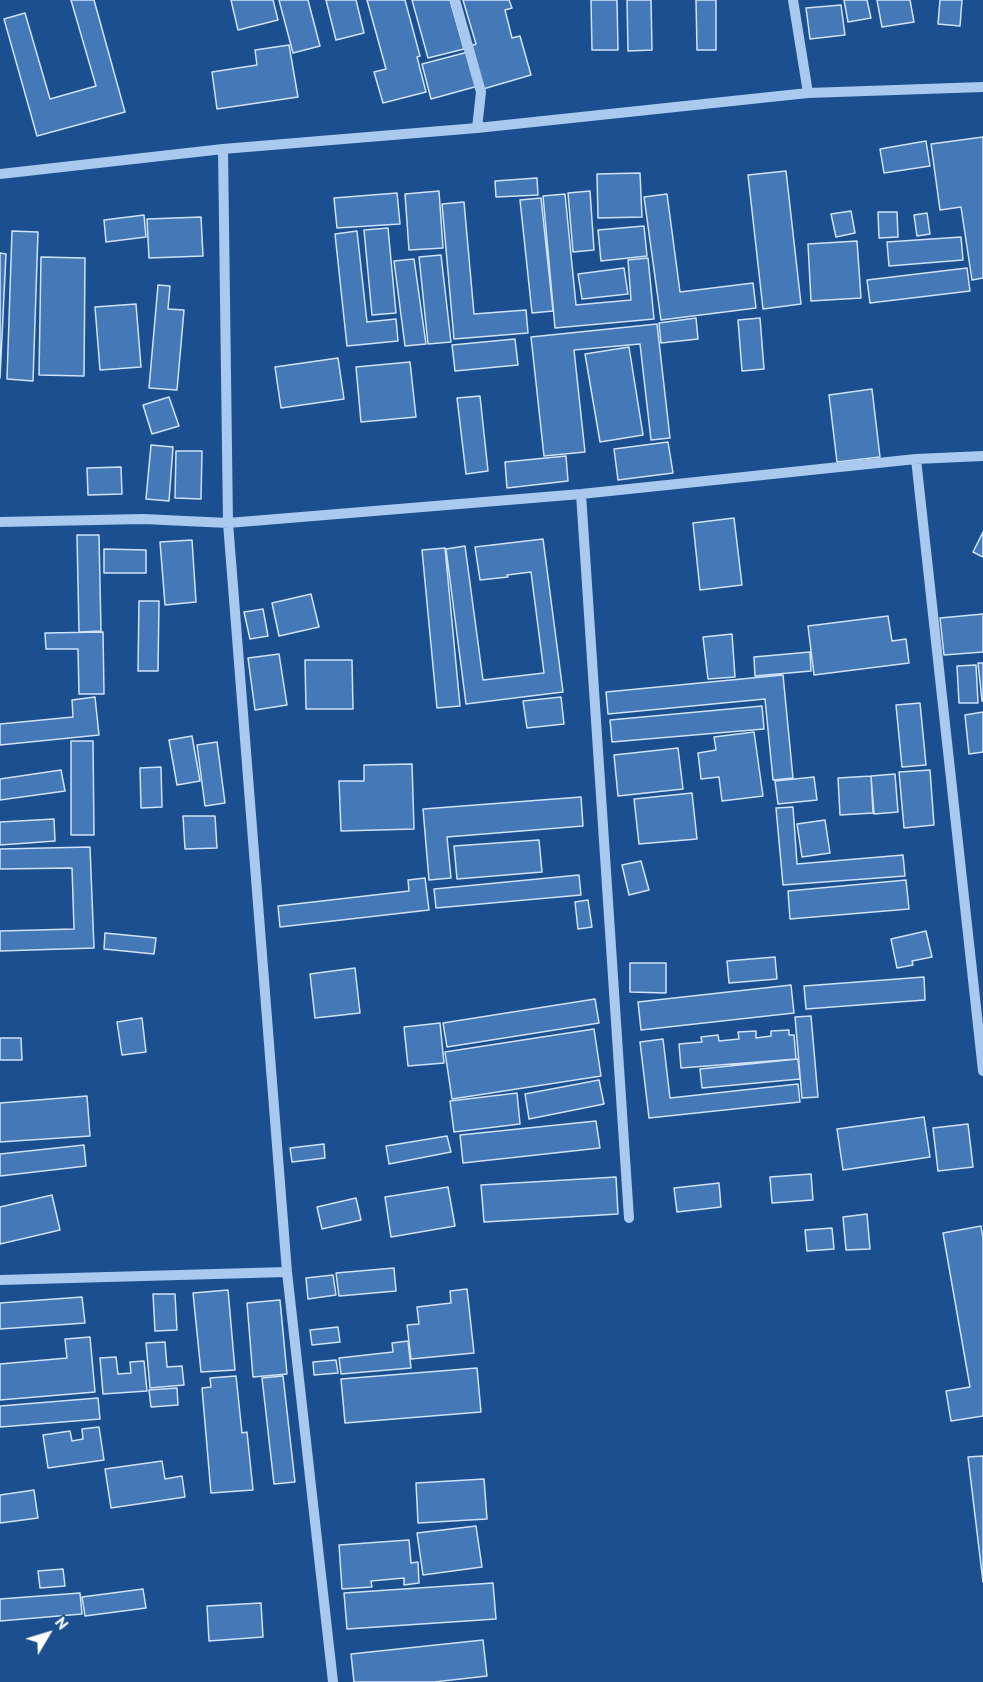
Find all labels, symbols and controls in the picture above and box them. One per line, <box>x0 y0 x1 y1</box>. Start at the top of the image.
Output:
north arrow <box>18 1604 78 1664</box>
text: N <box>51 1613 73 1633</box>

